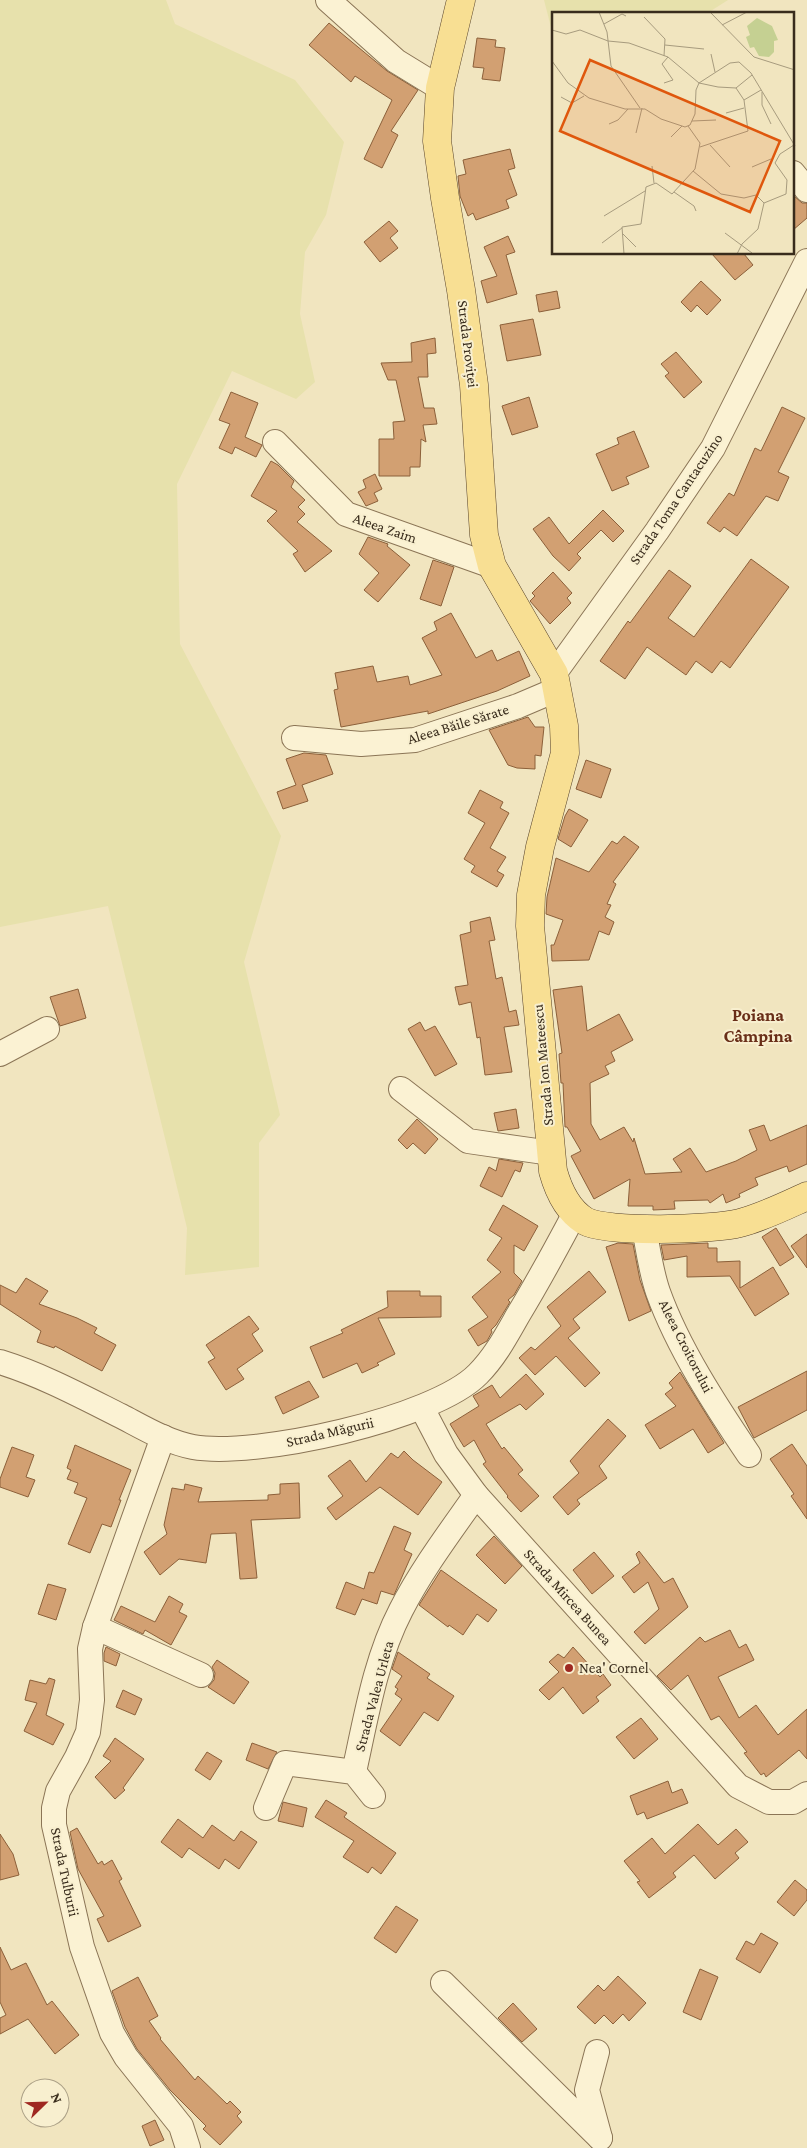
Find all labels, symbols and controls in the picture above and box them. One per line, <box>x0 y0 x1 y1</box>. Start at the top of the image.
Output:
inset map <box>552 12 794 255</box>
street label: Strada Proviței <box>453 299 481 389</box>
street label: Strada Toma Cantacuzino <box>626 431 726 567</box>
street label: Aleea Zaim <box>351 510 419 546</box>
street label: Aleea Băile Sărate <box>405 701 511 747</box>
street label: Strada Ion Mateescu <box>530 1004 556 1126</box>
district label: Poiana Câmpina <box>723 1005 793 1046</box>
street label: Aleea Croitorului <box>656 1297 716 1395</box>
street label: Strada Măgurii <box>285 1414 376 1451</box>
street label: Strada Mircea Bunea <box>521 1546 615 1648</box>
street label: Strada Valea Urleta <box>352 1639 397 1753</box>
place label: Nea' Cornel <box>579 1660 649 1676</box>
marker: Nea' Cornel <box>563 1662 575 1674</box>
street label: Strada Tulburii <box>48 1826 82 1918</box>
north arrow <box>20 2078 70 2128</box>
text: N <box>48 2090 66 2106</box>

